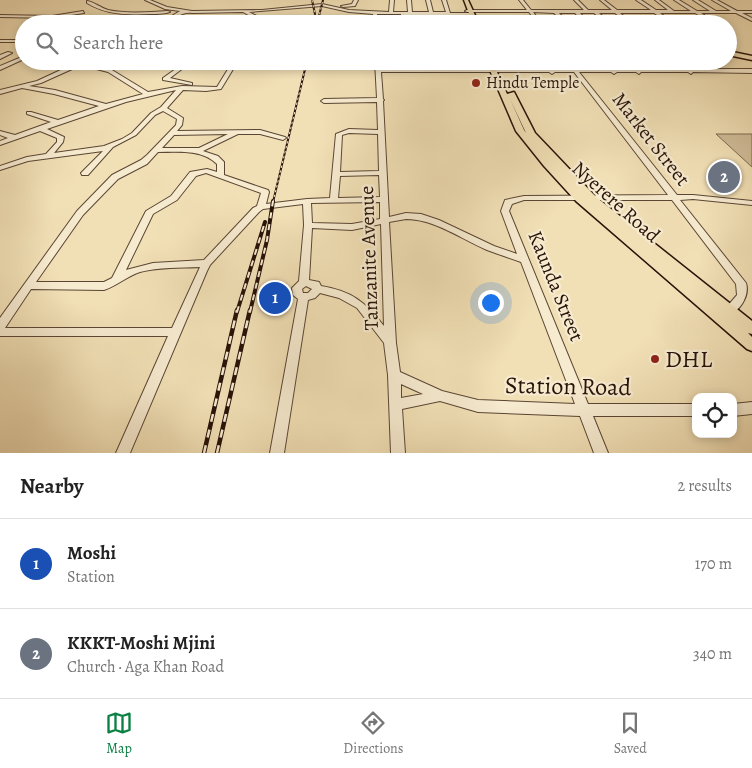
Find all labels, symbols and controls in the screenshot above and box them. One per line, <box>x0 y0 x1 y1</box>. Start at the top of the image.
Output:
search box <box>15 15 737 70</box>
icon: search <box>33 29 61 57</box>
text: Search here <box>73 30 163 56</box>
place label: Hindu Temple <box>486 72 579 94</box>
marker: Hindu Temple <box>470 77 482 89</box>
street label: Market Street <box>606 87 696 192</box>
street label: Nyerere Road <box>566 155 666 249</box>
pin: 2 <box>708 158 740 196</box>
street label: Tanzanite Avenue <box>353 185 385 331</box>
street label: Kaunda Street <box>522 227 591 346</box>
pin: 1 <box>259 279 291 317</box>
your location <box>478 290 504 316</box>
place label: DHL <box>665 343 713 375</box>
marker: DHL <box>649 353 661 365</box>
street label: Station Road <box>505 369 632 403</box>
map controls <box>692 393 737 438</box>
button: locate <box>692 393 737 438</box>
text: Nearby <box>20 472 83 500</box>
text: 2 results <box>677 475 732 497</box>
text: Moshi <box>67 540 116 566</box>
text: 1 <box>33 553 39 575</box>
text: 170 m <box>695 553 732 575</box>
text: Station <box>67 566 115 588</box>
text: KKKT-Moshi Mjini <box>67 630 215 656</box>
text: 2 <box>32 643 40 665</box>
text: 340 m <box>693 643 732 665</box>
text: Church · Aga Khan Road <box>67 656 224 678</box>
tab: Map <box>105 709 133 758</box>
tab: Directions <box>343 709 403 758</box>
tab: Saved <box>614 709 647 758</box>

